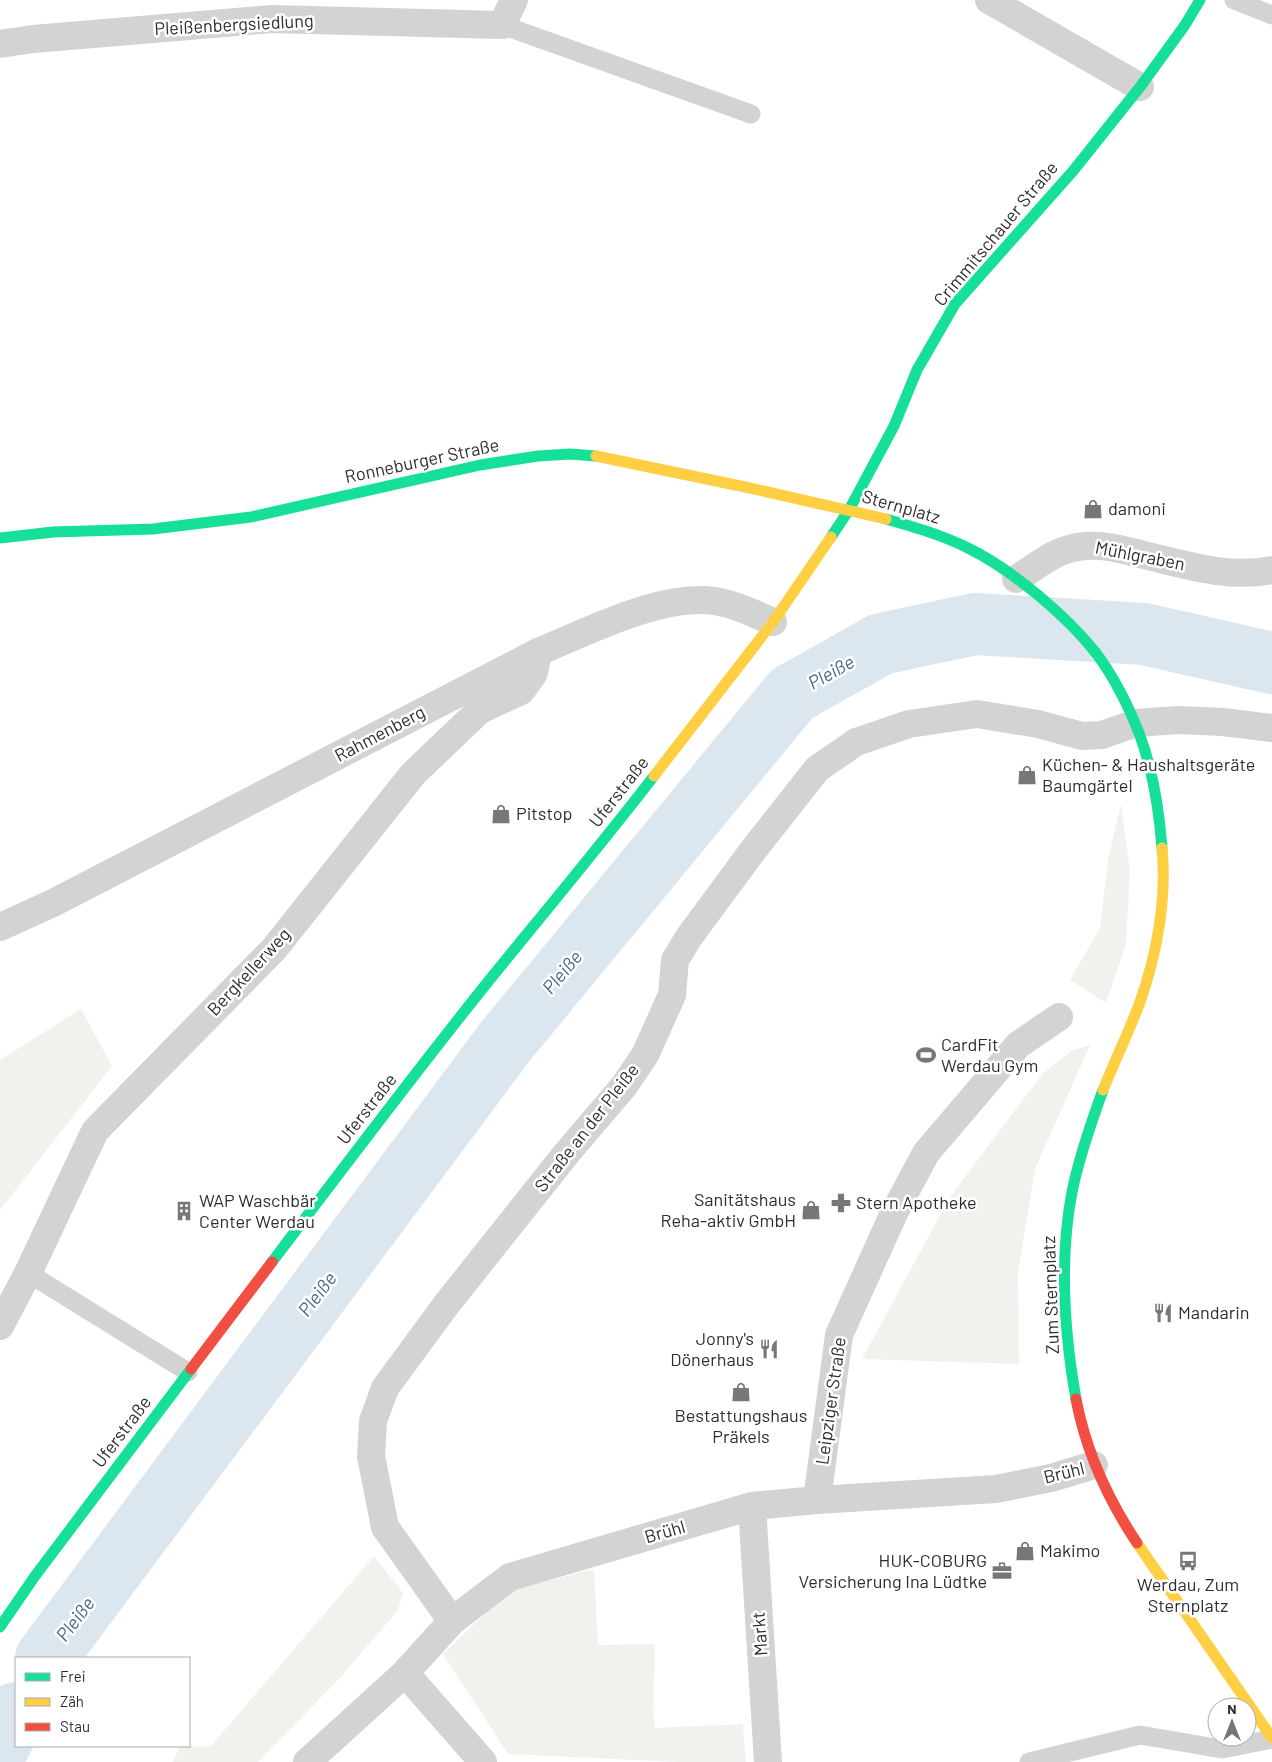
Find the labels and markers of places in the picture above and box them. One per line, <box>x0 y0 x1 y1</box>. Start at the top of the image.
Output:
place label: damoni <box>1108 497 1166 519</box>
shop icon: damoni <box>1082 498 1104 520</box>
place label: Küchen- & Haushaltsgeräte Baumgärtel <box>1042 753 1255 796</box>
shop icon: Küchen- & Haushaltsgeräte Baumgärtel <box>1016 764 1038 786</box>
place label: Pitstop <box>516 802 572 824</box>
shop icon: Pitstop <box>490 803 512 825</box>
place label: CardFit Werdau Gym <box>941 1033 1038 1076</box>
sports icon: CardFit Werdau Gym <box>915 1044 937 1066</box>
place label: Sanitätshaus Reha-aktiv GmbH <box>660 1188 796 1231</box>
place label: WAP Waschbär Center Werdau <box>199 1189 316 1232</box>
place label: Stern Apotheke <box>856 1191 977 1213</box>
pharmacy icon: Stern Apotheke <box>830 1192 852 1214</box>
shop icon: Sanitätshaus Reha-aktiv GmbH <box>800 1199 822 1221</box>
building icon: WAP Waschbär Center Werdau <box>173 1200 195 1222</box>
place label: Mandarin <box>1178 1301 1250 1323</box>
restaurant icon: Mandarin <box>1152 1302 1174 1324</box>
place label: Jonny's Dönerhaus <box>670 1327 754 1370</box>
restaurant icon: Jonny's Dönerhaus <box>758 1338 780 1360</box>
shop icon: Bestattungshaus Präkels <box>730 1381 752 1403</box>
place label: Bestattungshaus Präkels <box>675 1404 807 1447</box>
place label: Makimo <box>1040 1539 1100 1561</box>
shop icon: Makimo <box>1014 1540 1036 1562</box>
place label: HUK-COBURG Versicherung Ina Lüdtke <box>799 1549 987 1592</box>
bus stop icon: Werdau, Zum Sternplatz <box>1177 1550 1199 1572</box>
office icon: HUK-COBURG Versicherung Ina Lüdtke <box>991 1560 1013 1582</box>
place label: Werdau, Zum Sternplatz <box>1137 1573 1239 1616</box>

